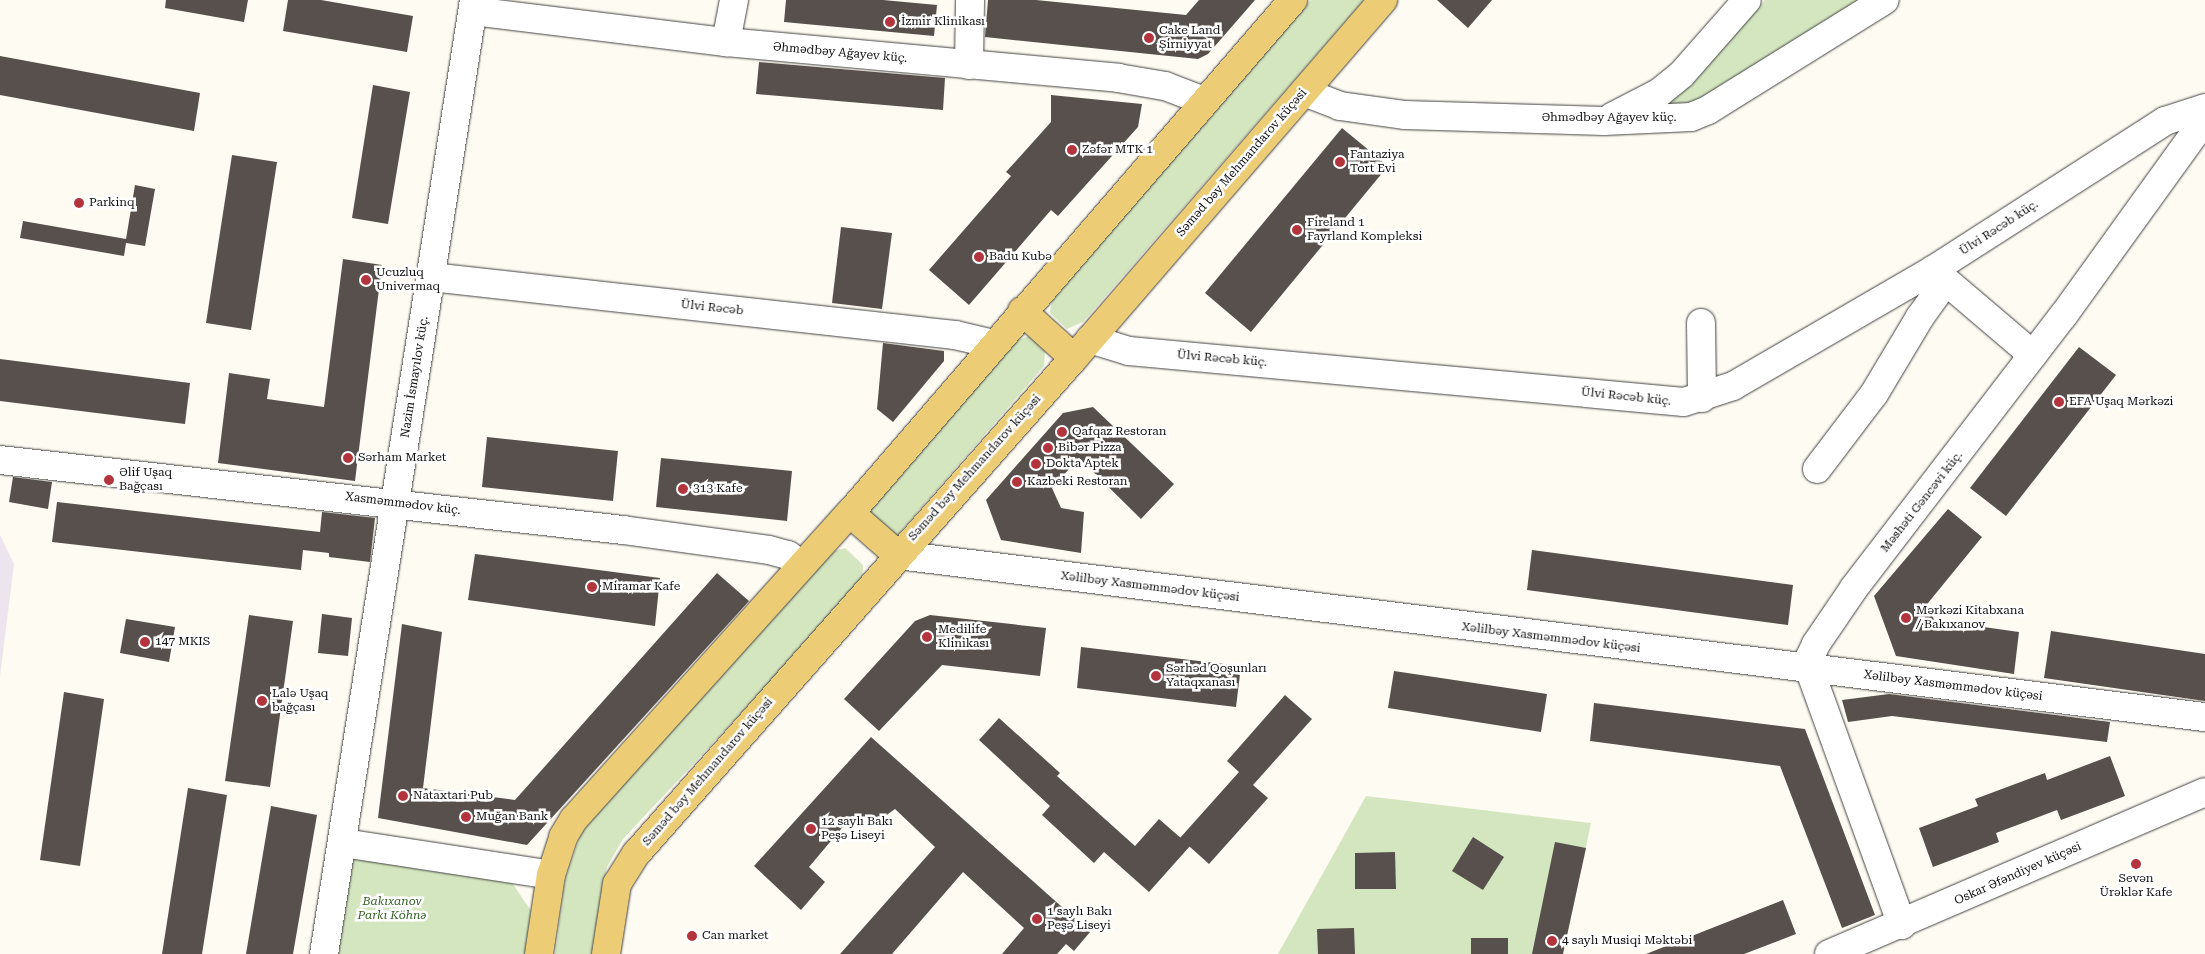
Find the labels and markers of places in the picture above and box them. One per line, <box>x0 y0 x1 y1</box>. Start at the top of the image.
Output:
marker: İzmir Klinikası <box>883 15 897 29</box>
place label: İzmir Klinikası <box>901 15 985 29</box>
place label: Cake Land Şirniyyat <box>1159 24 1220 52</box>
marker: Cake Land Şirniyyat <box>1143 32 1155 44</box>
place label: Zəfər MTK 1 <box>1082 143 1153 157</box>
marker: Zəfər MTK 1 <box>1066 144 1078 156</box>
place label: Fantaziya Tort Evi <box>1350 148 1405 176</box>
marker: Fantaziya Tort Evi <box>1334 156 1346 168</box>
place label: Parkinq <box>89 196 135 210</box>
marker: Parkinq <box>73 197 85 209</box>
place label: Fireland 1 Fayrland Kompleksi <box>1307 216 1422 244</box>
marker: Fireland 1 Fayrland Kompleksi <box>1291 224 1303 236</box>
place label: Badu Kubə <box>989 250 1052 264</box>
marker: Badu Kubə <box>973 251 985 263</box>
place label: Ucuzluq Univermaq <box>376 266 440 294</box>
marker: Ucuzluq Univermaq <box>360 274 372 286</box>
place label: EFA Uşaq Mərkəzi <box>2069 395 2173 409</box>
marker: EFA Uşaq Mərkəzi <box>2053 396 2065 408</box>
place label: Qafqaz Restoran <box>1072 425 1167 439</box>
marker: Qafqaz Restoran <box>1056 426 1068 438</box>
place label: Bibər Pizza <box>1058 441 1122 455</box>
marker: Bibər Pizza <box>1042 442 1054 454</box>
place label: Sərham Market <box>358 451 446 465</box>
marker: Sərham Market <box>342 452 354 464</box>
place label: Dokta Aptek <box>1046 457 1119 471</box>
marker: Dokta Aptek <box>1030 458 1042 470</box>
place label: Əlif Uşaq Bağçası <box>119 466 172 494</box>
marker: Əlif Uşaq Bağçası <box>103 474 115 486</box>
place label: Kazbeki Restoran <box>1027 475 1128 489</box>
marker: Kazbeki Restoran <box>1011 476 1023 488</box>
place label: 313 Kafe <box>693 482 742 496</box>
marker: 313 Kafe <box>677 483 689 495</box>
place label: Miramar Kafe <box>602 580 680 594</box>
marker: Miramar Kafe <box>586 581 598 593</box>
place label: Mərkəzi Kitabxana / Bakıxanov <box>1916 604 2024 632</box>
marker: Mərkəzi Kitabxana / Bakıxanov <box>1900 612 1912 624</box>
place label: Medilife Klinikası <box>938 623 989 651</box>
marker: Medilife Klinikası <box>920 630 934 644</box>
place label: 147 MKIS <box>155 635 210 649</box>
marker: 147 MKIS <box>139 636 151 648</box>
place label: Sərhəd Qoşunları Yataqxanası <box>1166 662 1267 690</box>
marker: Sərhəd Qoşunları Yataqxanası <box>1150 670 1162 682</box>
place label: Lalə Uşaq bağçası <box>272 687 328 715</box>
marker: Lalə Uşaq bağçası <box>256 695 268 707</box>
place label: Nataxtari Pub <box>413 789 493 803</box>
marker: Nataxtari Pub <box>397 790 409 802</box>
place label: Muğan Bank <box>476 810 548 824</box>
marker: Muğan Bank <box>460 811 472 823</box>
place label: 12 saylı Bakı Peşə Liseyi <box>821 815 893 843</box>
marker: 12 saylı Bakı Peşə Liseyi <box>805 823 817 835</box>
marker: Sevən Ürəklər Kafe <box>2130 858 2142 870</box>
place label: Sevən Ürəklər Kafe <box>2100 872 2172 900</box>
place label: 1 saylı Bakı Peşə Liseyi <box>1047 905 1112 933</box>
marker: 1 saylı Bakı Peşə Liseyi <box>1031 913 1043 925</box>
place label: Can market <box>702 929 769 943</box>
marker: Can market <box>686 930 698 942</box>
place label: 4 saylı Musiqi Məktəbi <box>1562 934 1692 948</box>
marker: 4 saylı Musiqi Məktəbi <box>1546 935 1558 947</box>

